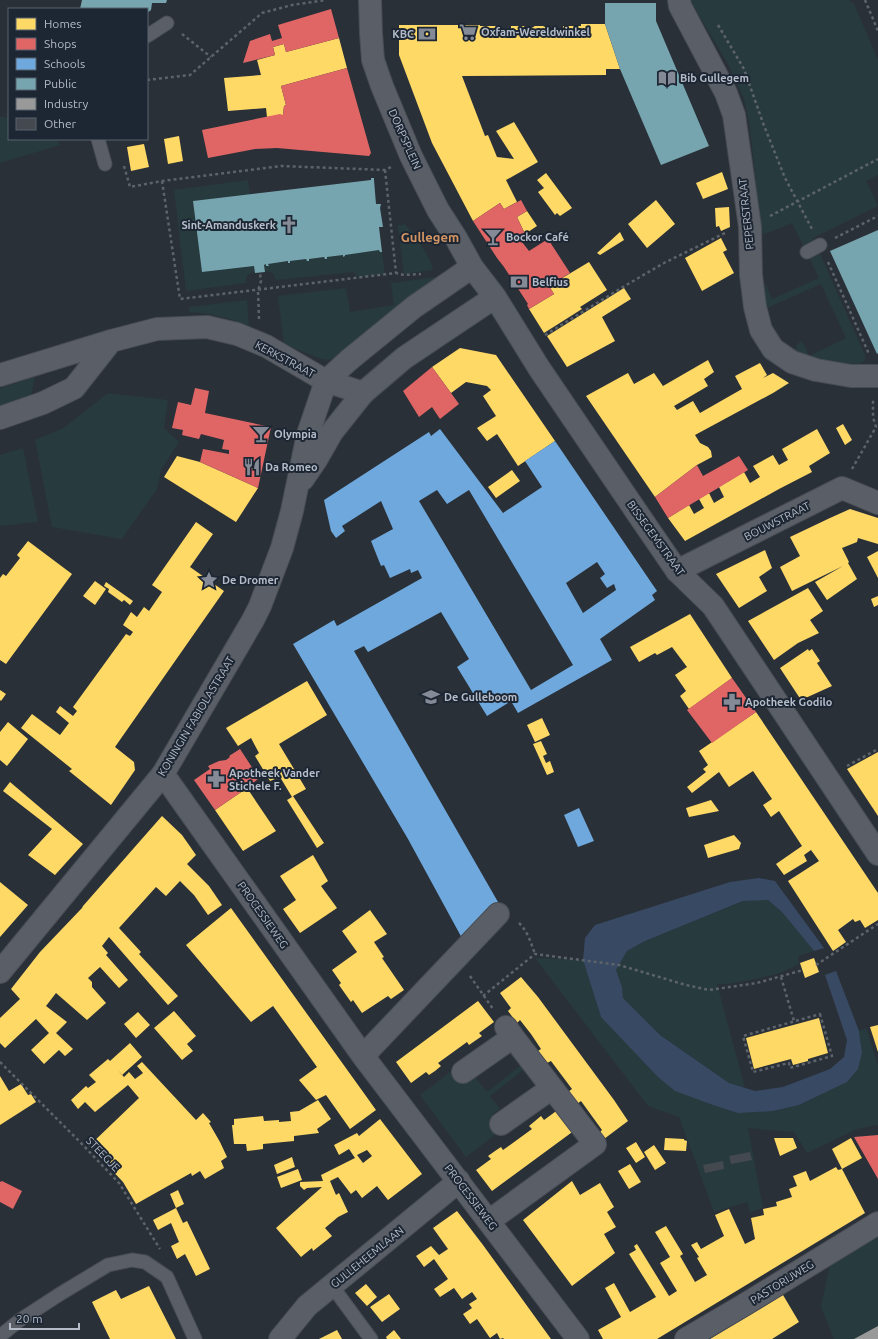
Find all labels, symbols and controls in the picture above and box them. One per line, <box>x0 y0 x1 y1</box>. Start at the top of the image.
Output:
legend <box>8 8 148 140</box>
text: Homes <box>44 17 82 30</box>
supermarket icon: Oxfam-Wereldwinkel <box>458 22 478 42</box>
bank icon: KBC <box>417 24 437 44</box>
place label: Oxfam-Wereldwinkel <box>481 26 590 38</box>
place label: KBC <box>392 28 414 40</box>
text: Shops <box>44 37 76 50</box>
text: Schools <box>44 57 85 70</box>
library icon: Bib Gullegem <box>657 68 677 88</box>
place label: Bib Gullegem <box>680 72 749 84</box>
text: Public <box>44 77 77 90</box>
text: Industry <box>44 97 89 110</box>
street label: DORPSPLEIN <box>386 107 424 171</box>
text: Other <box>44 117 77 130</box>
street label: PEPERSTRAAT <box>736 178 756 250</box>
church icon: Sint-Amanduskerk <box>279 215 299 235</box>
place label: Sint-Amanduskerk <box>181 219 277 231</box>
bar icon: Bockor Café <box>483 227 503 247</box>
district label: Gullegem <box>401 230 459 244</box>
place label: Bockor Café <box>506 231 569 243</box>
bank icon: Belfius <box>509 272 529 292</box>
place label: Belfius <box>532 276 568 288</box>
street label: KERKSTRAAT <box>253 338 317 380</box>
bar icon: Olympia <box>251 424 271 444</box>
place label: Olympia <box>274 428 317 440</box>
restaurant icon: Da Romeo <box>242 457 262 477</box>
place label: Da Romeo <box>265 461 318 473</box>
street label: BISSEGEMSTRAAT <box>625 498 687 578</box>
street label: BOUWSTRAAT <box>742 499 812 543</box>
place icon: De Dromer <box>199 570 219 590</box>
place label: De Dromer <box>222 574 279 586</box>
street label: KONINGIN FABIOLASTRAAT <box>156 654 236 778</box>
school or university icon: De Gulleboom <box>421 687 441 707</box>
place label: De Gulleboom <box>444 691 517 703</box>
pharmacy icon: Apotheek Godilo <box>722 692 742 712</box>
place label: Apotheek Godilo <box>745 696 833 708</box>
place label: Apotheek Vander Stichele F. <box>229 767 320 792</box>
pharmacy icon: Apotheek Vander Stichele F. <box>206 769 226 789</box>
street label: PROCESSIEWEG <box>235 879 291 951</box>
street label: STEEGJE <box>84 1134 122 1174</box>
street label: PROCESSIEWEG <box>442 1162 500 1232</box>
street label: GULLEHEEMLAAN <box>328 1224 406 1290</box>
street label: PASTORIJWEG <box>748 1258 816 1306</box>
scale bar <box>10 1305 79 1331</box>
text: 20 m <box>16 1312 43 1325</box>

